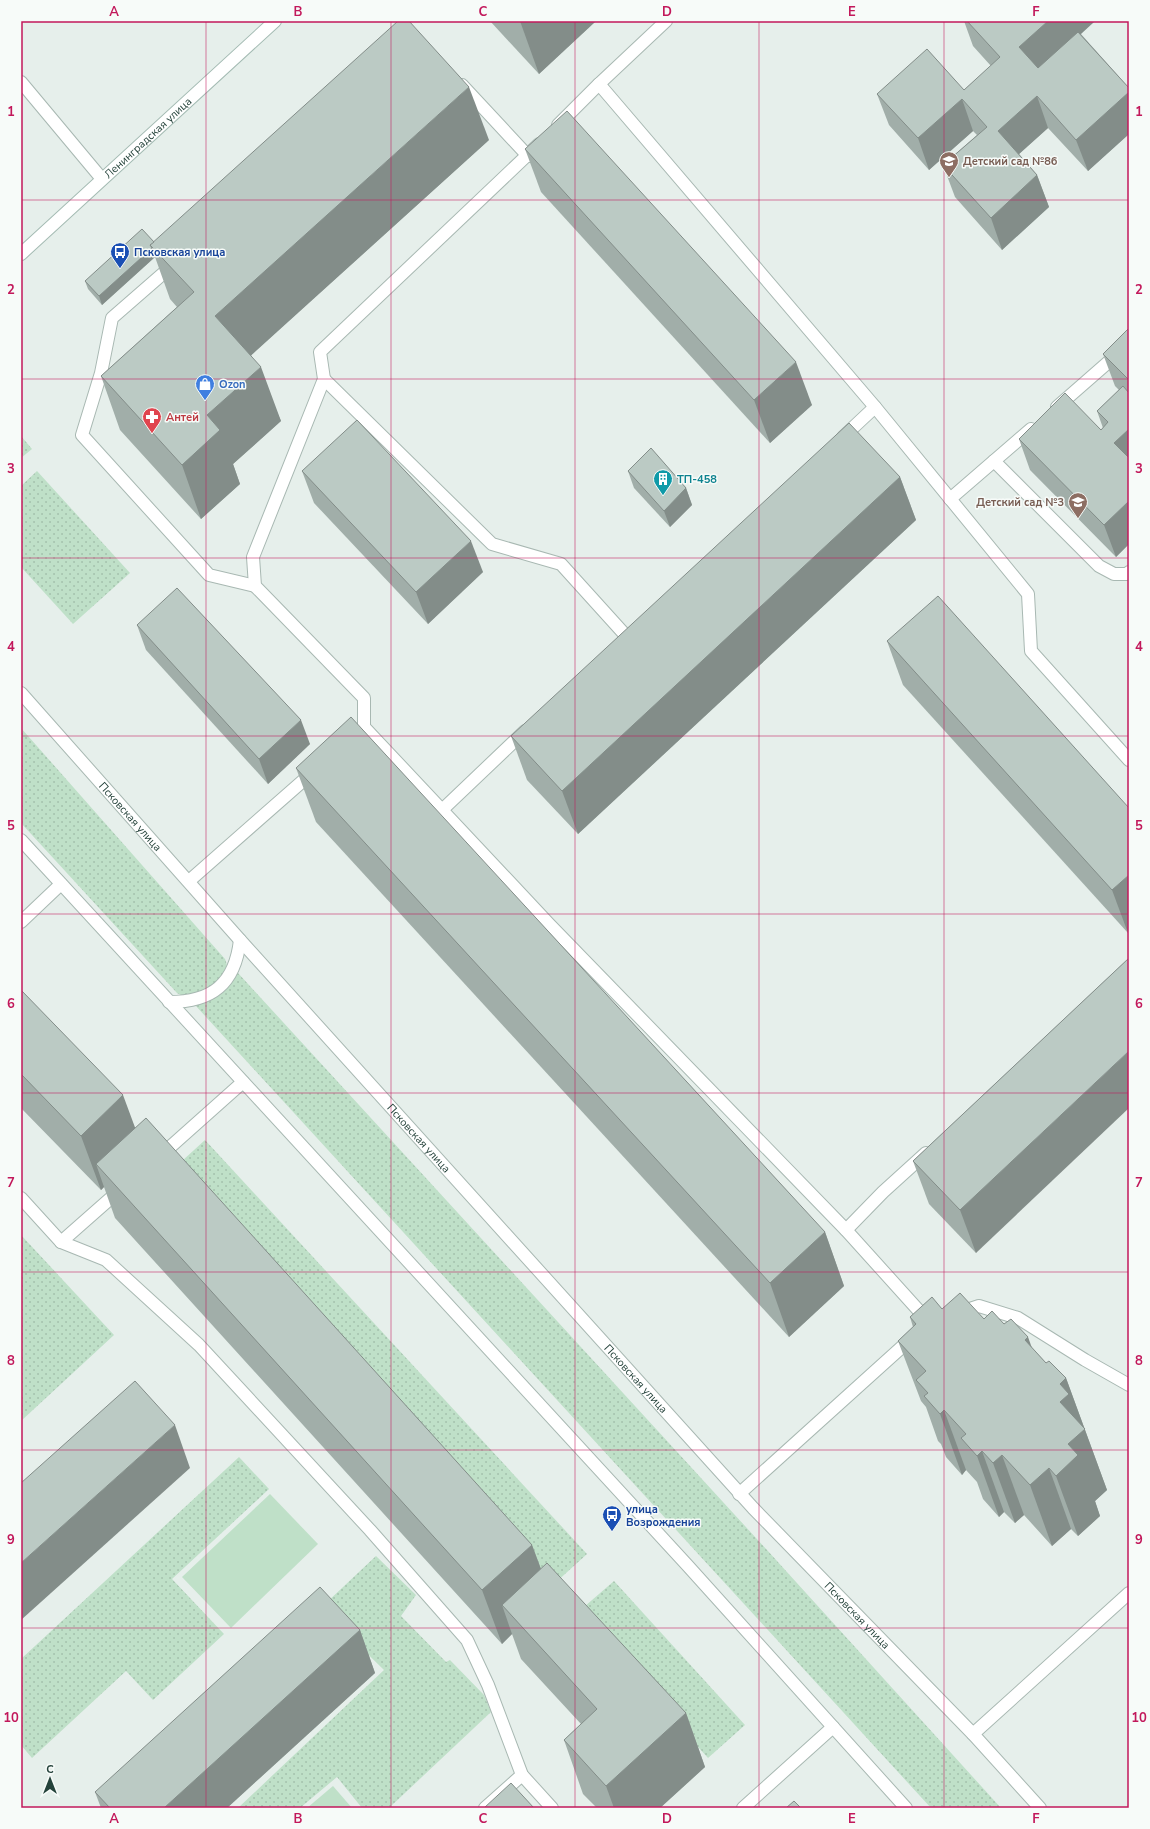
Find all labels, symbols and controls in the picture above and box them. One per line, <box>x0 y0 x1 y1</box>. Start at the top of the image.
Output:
text: A <box>109 3 119 21</box>
text: B <box>294 3 303 21</box>
text: C <box>479 3 488 21</box>
text: D <box>662 3 672 21</box>
text: E <box>848 3 856 21</box>
text: F <box>1032 3 1040 21</box>
street label: Ленинградская улица <box>101 94 195 182</box>
text: 1 <box>7 103 15 121</box>
text: 1 <box>1135 103 1143 121</box>
school or university icon: Детский сад №86 <box>938 150 960 178</box>
place label: Детский сад №86 <box>963 154 1058 169</box>
bus stop icon: Псковская улица <box>109 241 131 269</box>
place label: Псковская улица <box>134 245 225 260</box>
text: 2 <box>7 281 15 299</box>
text: 2 <box>1135 281 1143 299</box>
shop icon: Ozon <box>194 373 216 401</box>
place label: Ozon <box>219 377 246 392</box>
pharmacy icon: Антей <box>141 406 163 434</box>
place label: Антей <box>166 410 199 425</box>
text: 3 <box>7 460 15 478</box>
text: 3 <box>1135 460 1143 478</box>
building icon: ТП-458 <box>652 468 674 496</box>
place label: ТП-458 <box>677 472 717 487</box>
school or university icon: Детский сад №3 <box>1067 491 1089 519</box>
place label: Детский сад №3 <box>976 495 1064 510</box>
text: 4 <box>7 638 15 656</box>
text: 4 <box>1135 638 1143 656</box>
street label: Псковская улица <box>96 779 165 854</box>
text: 5 <box>7 817 15 835</box>
text: 5 <box>1135 817 1143 835</box>
text: 6 <box>7 995 15 1013</box>
text: 6 <box>1135 995 1143 1013</box>
street label: Псковская улица <box>384 1100 454 1176</box>
text: 7 <box>7 1174 15 1192</box>
text: 7 <box>1135 1174 1143 1192</box>
street label: Псковская улица <box>601 1341 671 1416</box>
text: 8 <box>7 1352 15 1370</box>
text: 8 <box>1135 1352 1143 1370</box>
place label: улица Возрождения <box>626 1502 701 1530</box>
bus stop icon: улица Возрождения <box>601 1504 623 1532</box>
text: 9 <box>7 1531 15 1549</box>
text: 9 <box>1135 1531 1143 1549</box>
street label: Псковская улица <box>821 1578 893 1652</box>
text: 10 <box>3 1709 19 1727</box>
text: 10 <box>1131 1709 1147 1727</box>
north arrow <box>30 1759 70 1799</box>
text: С <box>46 1762 54 1777</box>
text: A <box>109 1810 119 1828</box>
text: B <box>294 1810 303 1828</box>
text: C <box>479 1810 488 1828</box>
text: D <box>662 1810 672 1828</box>
text: E <box>848 1810 856 1828</box>
text: F <box>1032 1810 1040 1828</box>

